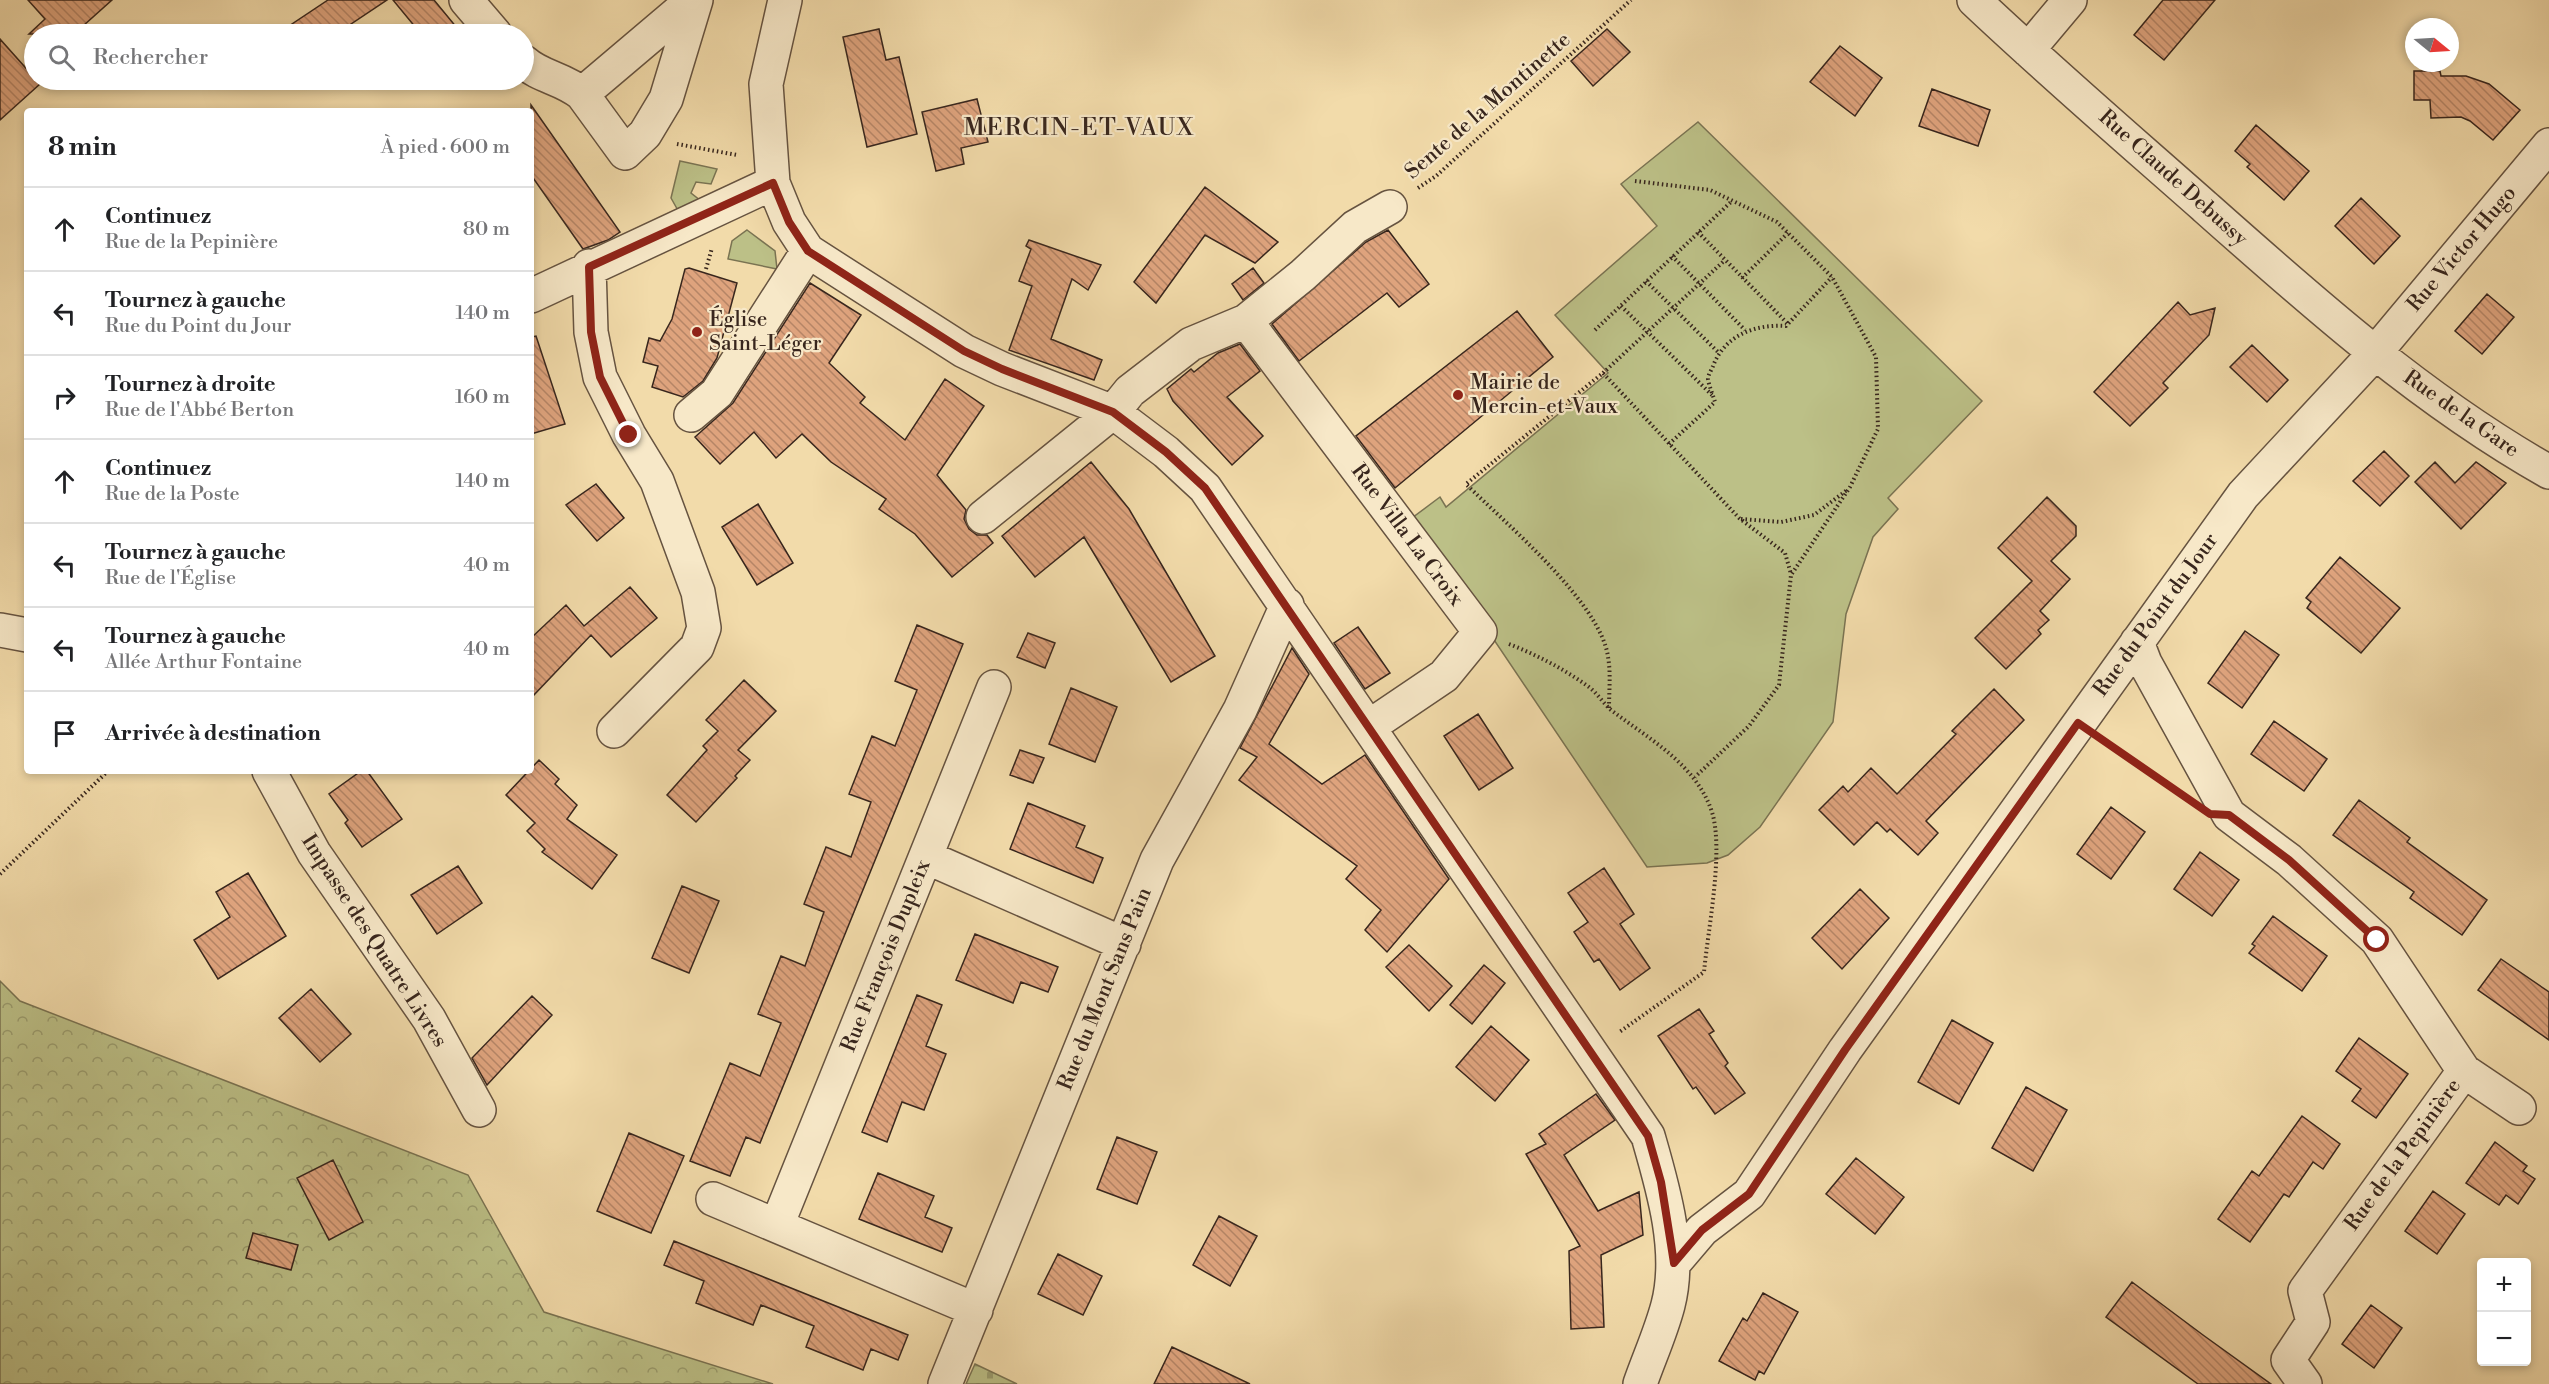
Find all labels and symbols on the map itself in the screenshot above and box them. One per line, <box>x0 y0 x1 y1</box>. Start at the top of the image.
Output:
north arrow <box>2405 18 2459 72</box>
street label: Sente de la Montinette <box>1400 27 1576 185</box>
street label: Rue Claude Debussy <box>2093 104 2253 252</box>
district label: MERCIN-ET-VAUX <box>964 113 1194 143</box>
street label: Rue Victor Hugo <box>2402 181 2522 317</box>
place label: Église Saint-Léger <box>709 305 822 357</box>
marker: Église Saint-Léger <box>690 325 704 339</box>
street label: Rue de la Gare <box>2398 365 2524 463</box>
place label: Mairie de Mercin-et-Vaux <box>1470 370 1618 420</box>
marker: Mairie de Mercin-et-Vaux <box>1451 388 1465 402</box>
route end <box>615 421 641 447</box>
street label: Rue Villa La Croix <box>1345 459 1469 611</box>
street label: Rue du Point du Jour <box>2088 528 2224 702</box>
street label: Impasse des Quatre Livres <box>295 830 453 1052</box>
street label: Rue François Dupleix <box>836 856 937 1056</box>
street label: Rue du Mont Sans Pain <box>1052 883 1158 1094</box>
route start <box>2363 926 2389 952</box>
street label: Rue de la Pepinière <box>2339 1074 2467 1236</box>

